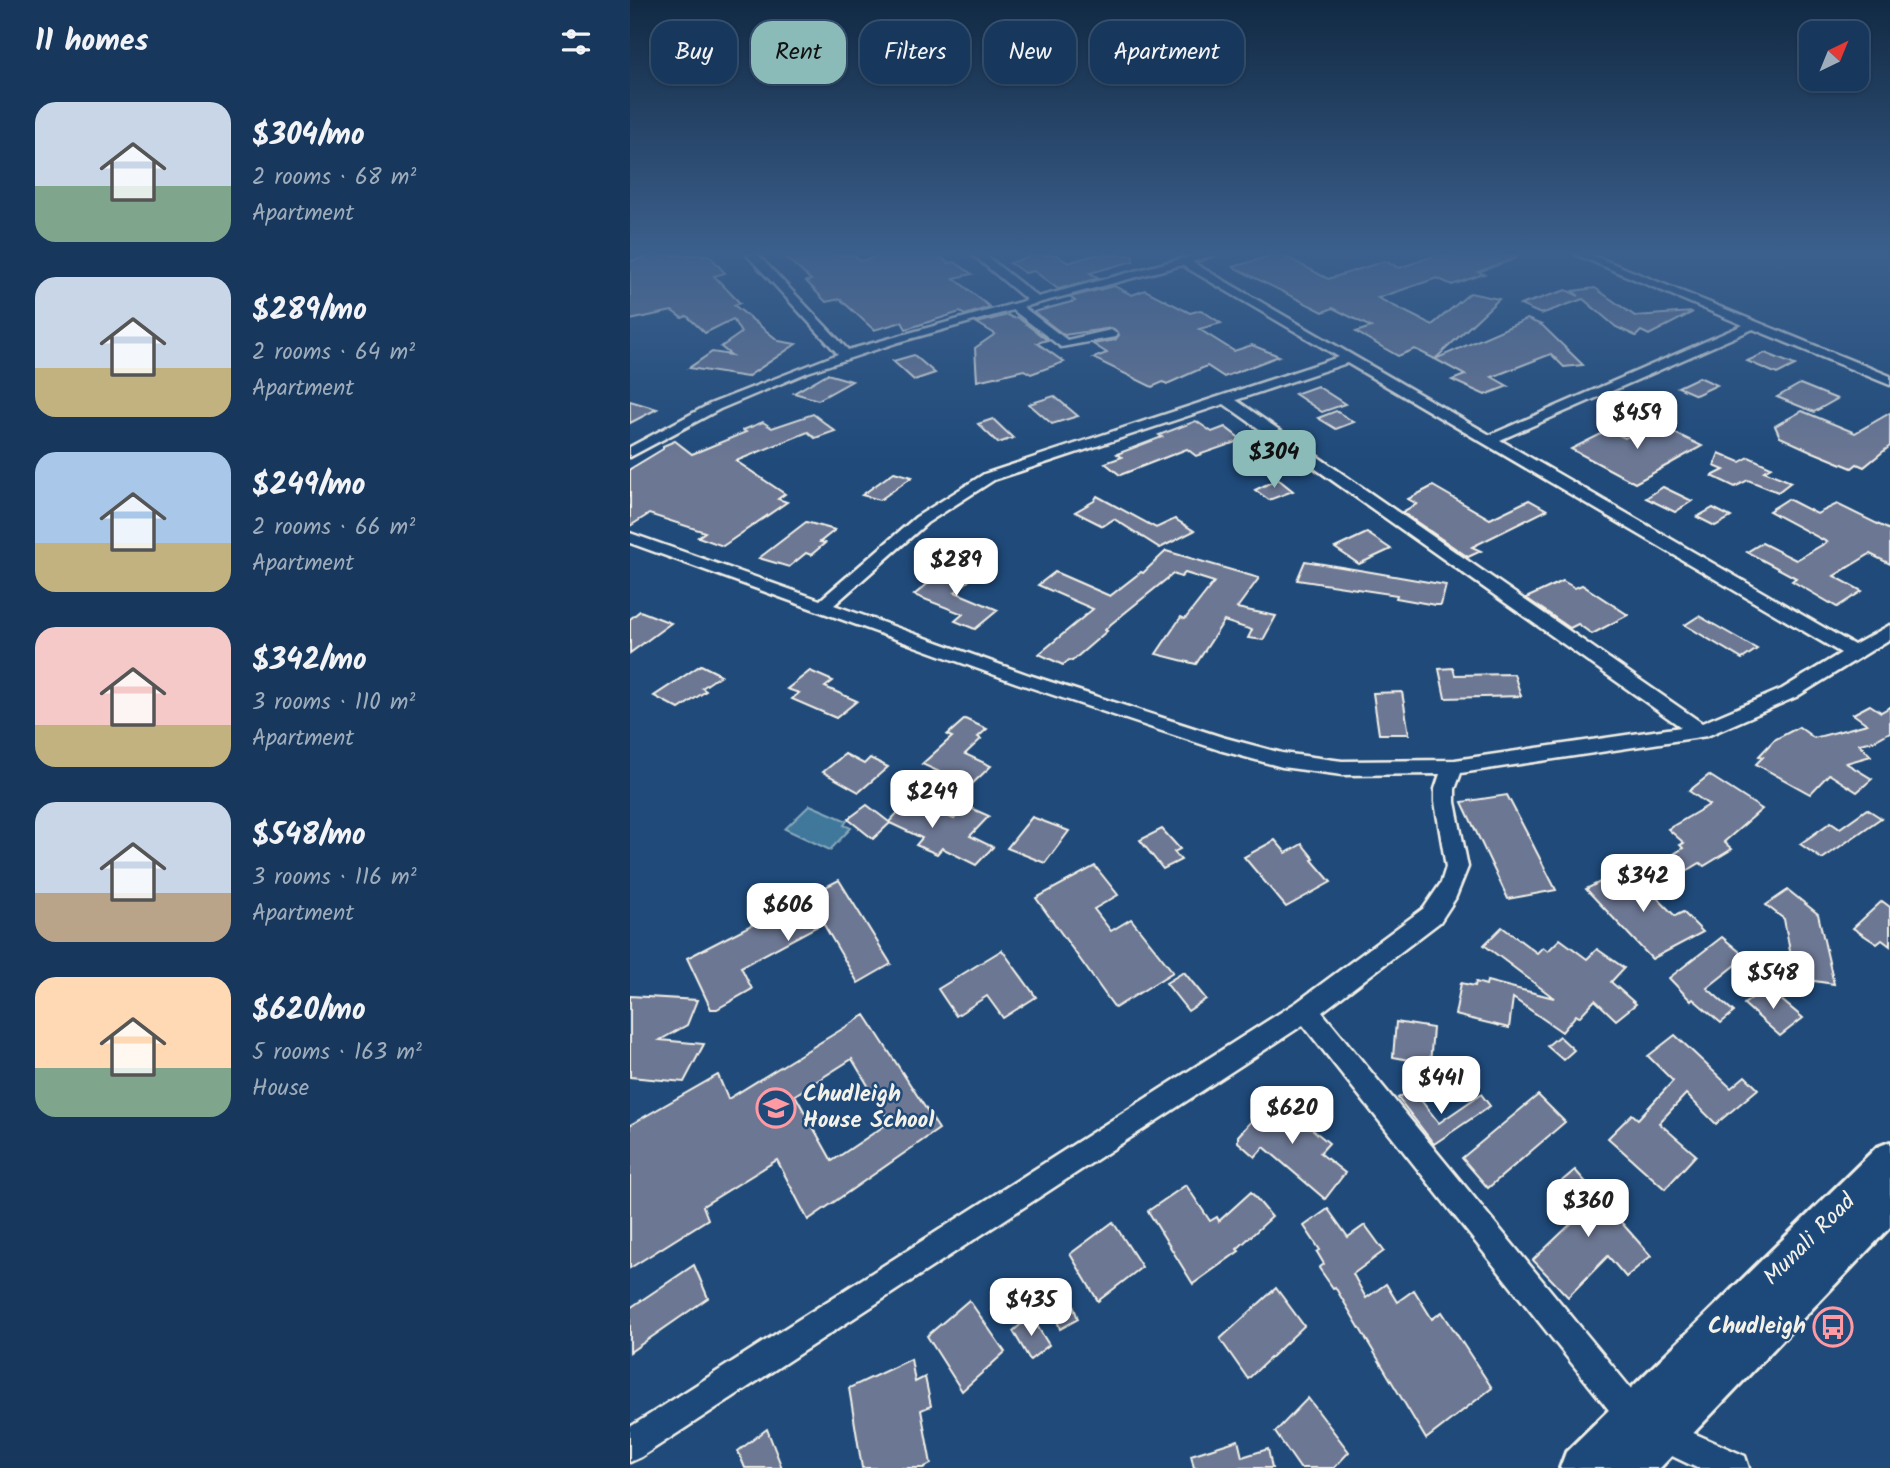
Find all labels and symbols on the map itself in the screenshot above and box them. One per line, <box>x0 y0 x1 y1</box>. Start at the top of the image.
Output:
north arrow <box>1799 21 1869 91</box>
pin: $459 <box>1596 392 1678 451</box>
pin: $304 <box>1233 430 1315 490</box>
pin: $289 <box>915 538 997 598</box>
pin: $249 <box>891 770 973 830</box>
pin: $342 <box>1602 855 1684 914</box>
pin: $606 <box>747 884 829 943</box>
pin: $548 <box>1732 951 1814 1011</box>
pin: $441 <box>1400 1056 1482 1116</box>
place label: Chudleigh House School <box>803 1077 935 1139</box>
pin: $620 <box>1251 1086 1333 1146</box>
school or university icon: Chudleigh House School <box>755 1087 797 1129</box>
pin: $360 <box>1547 1180 1629 1239</box>
street label: Munali Road <box>1755 1185 1865 1295</box>
pin: $435 <box>990 1278 1072 1338</box>
bus stop icon: Chudleigh <box>1812 1306 1854 1348</box>
place label: Chudleigh <box>1708 1309 1806 1345</box>

